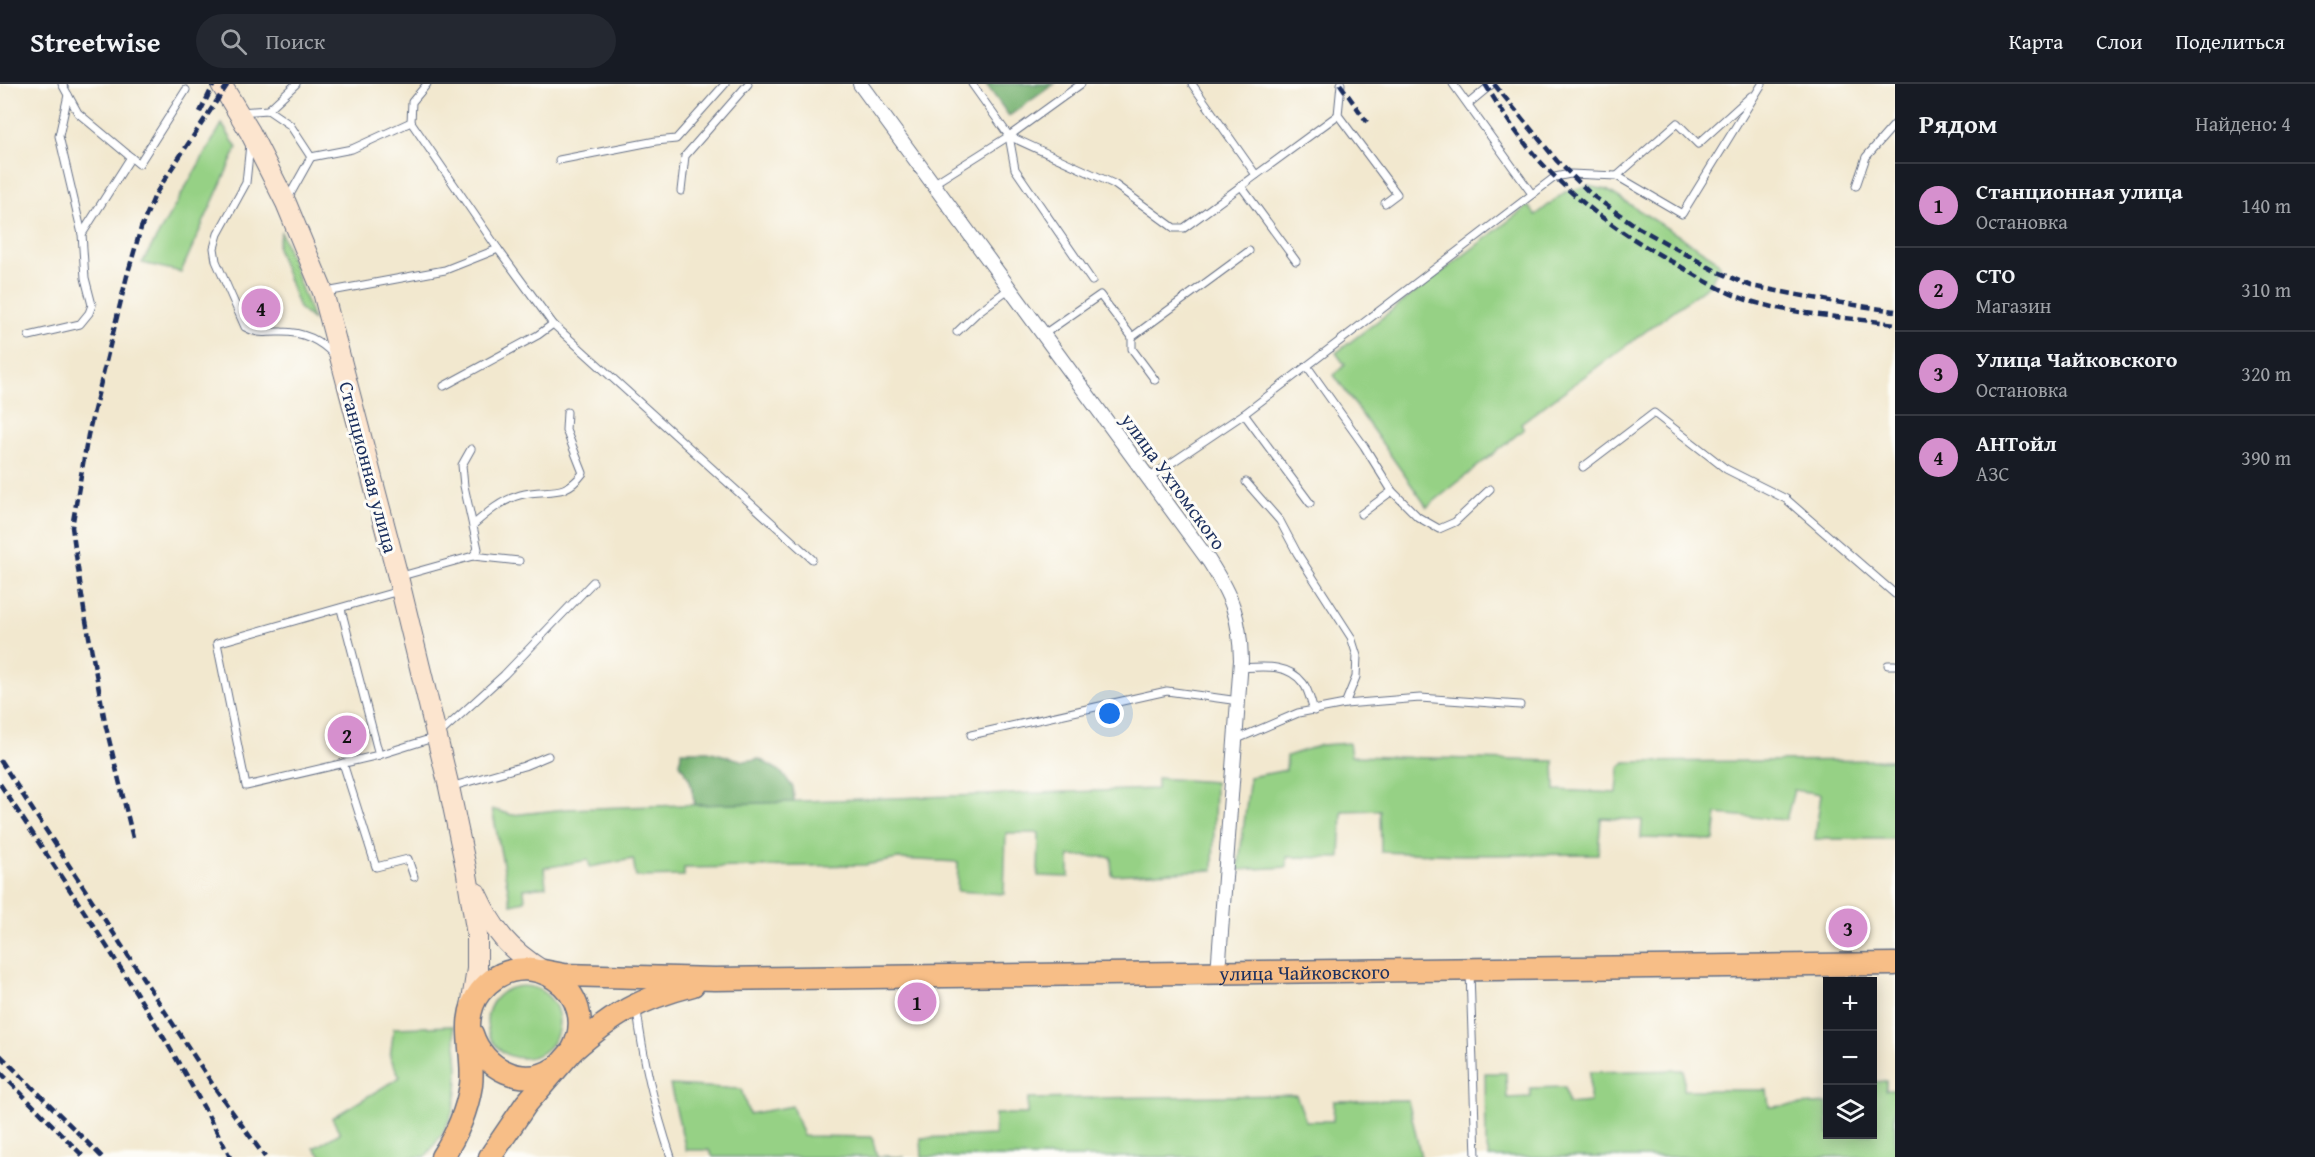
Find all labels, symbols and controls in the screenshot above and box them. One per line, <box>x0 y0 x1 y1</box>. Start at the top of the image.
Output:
search box <box>196 14 616 68</box>
text: Streetwise <box>30 21 160 62</box>
icon: search <box>217 25 250 58</box>
text: Поиск <box>265 25 325 57</box>
text: Карта <box>2009 26 2063 57</box>
text: Слои <box>2096 26 2142 57</box>
text: Поделиться <box>2175 26 2285 57</box>
text: Рядом <box>1919 104 1997 143</box>
text: Найдено: 4 <box>2195 109 2291 138</box>
text: Станционная улица <box>1976 175 2183 207</box>
text: 1 <box>1933 191 1944 220</box>
text: 140 m <box>2241 191 2291 220</box>
text: Остановка <box>1976 207 2068 236</box>
text: СТО <box>1976 259 2015 291</box>
text: 2 <box>1933 275 1944 304</box>
text: 310 m <box>2241 275 2291 304</box>
pin: 4 <box>242 286 280 330</box>
text: Магазин <box>1976 291 2051 320</box>
text: Улица Чайковского <box>1976 343 2177 375</box>
text: 3 <box>1933 359 1944 388</box>
text: 320 m <box>2241 359 2291 388</box>
text: Остановка <box>1976 375 2068 404</box>
street label: Станционная улица <box>332 378 406 556</box>
street label: улица Ухтомского <box>1114 406 1234 556</box>
text: АНТойл <box>1976 427 2057 459</box>
text: 4 <box>1933 443 1944 472</box>
text: 390 m <box>2241 443 2291 472</box>
text: АЗС <box>1976 459 2009 488</box>
your location <box>1095 699 1124 728</box>
pin: 2 <box>328 712 366 758</box>
pin: 3 <box>1828 906 1868 950</box>
street label: улица Чайковского <box>1218 956 1390 987</box>
map controls <box>1823 977 1877 1139</box>
button: + <box>1823 977 1877 1031</box>
pin: 1 <box>898 980 936 1024</box>
button: − <box>1823 1031 1877 1085</box>
button: layers <box>1823 1085 1877 1139</box>

